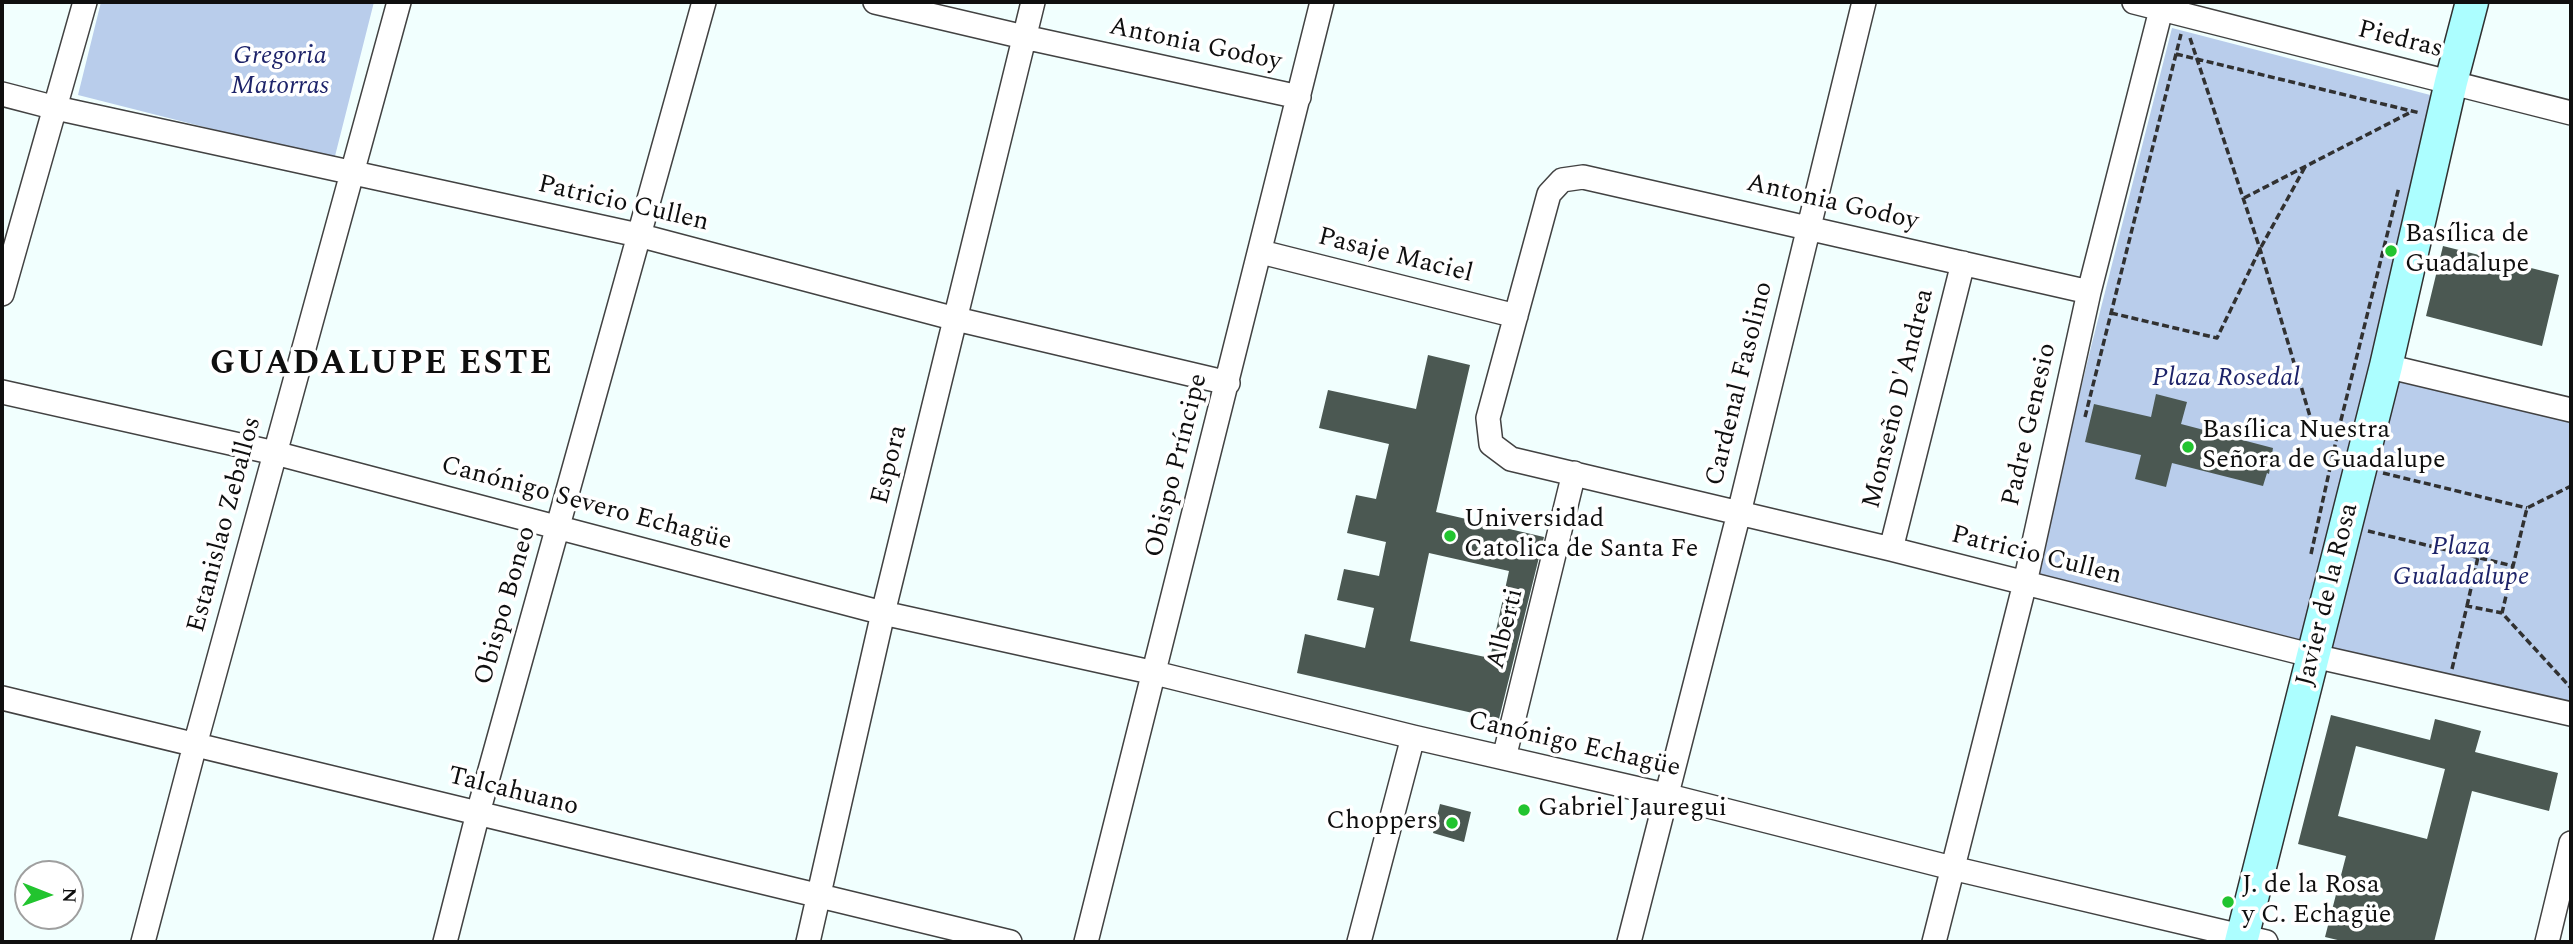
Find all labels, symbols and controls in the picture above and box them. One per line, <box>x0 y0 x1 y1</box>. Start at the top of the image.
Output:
street label: Antonia Godoy <box>1106 13 1284 79</box>
street label: Piedras <box>2354 15 2446 67</box>
park label: Gregoria Matorras <box>231 42 329 104</box>
street label: Antonia Godoy <box>1743 169 1921 239</box>
street label: Patricio Cullen <box>535 170 711 240</box>
place label: Basílica de Guadalupe <box>2405 220 2529 282</box>
street label: Pasaje Maciel <box>1314 223 1476 291</box>
marker: Basílica de Guadalupe <box>2383 243 2399 259</box>
street label: Cardenal Fasolino <box>1701 279 1781 489</box>
street label: Monseño D'Andrea <box>1858 286 1942 512</box>
street label: Padre Genesio <box>1997 340 2065 510</box>
district label: GUADALUPE ESTE <box>212 347 552 387</box>
park label: Plaza Rosedal <box>2152 364 2300 396</box>
street label: Obispo Príncipe <box>1140 371 1216 561</box>
street label: Estanislao Zeballos <box>182 414 270 636</box>
place label: Basílica Nuestra Señora de Guadalupe <box>2202 416 2446 478</box>
street label: Espora <box>866 422 916 508</box>
marker: Basílica Nuestra Señora de Guadalupe <box>2180 439 2196 455</box>
street label: Canónigo Severo Echagüe <box>437 451 735 559</box>
street label: Javier de la Rosa <box>2291 500 2367 690</box>
place label: Universidad Catolica de Santa Fe <box>1464 505 1698 566</box>
street label: Patricio Cullen <box>1948 521 2124 593</box>
street label: Obispo Boneo <box>469 523 545 689</box>
marker: Universidad Catolica de Santa Fe <box>1442 528 1458 544</box>
park label: Plaza Gualadalupe <box>2393 533 2529 594</box>
street label: Alberti <box>1482 586 1532 672</box>
street label: Canónigo Echagüe <box>1465 706 1683 786</box>
street label: Talcahuano <box>445 762 581 824</box>
place label: Gabriel Jauregui <box>1538 794 1727 826</box>
marker: Gabriel Jauregui <box>1516 802 1532 818</box>
place label: Choppers <box>1326 807 1438 839</box>
marker: Choppers <box>1444 815 1460 831</box>
north arrow <box>14 860 84 930</box>
place label: J. de la Rosa y C. Echagüe <box>2242 871 2391 932</box>
text: N <box>54 887 83 903</box>
marker: J. de la Rosa y C. Echagüe <box>2220 894 2236 910</box>

